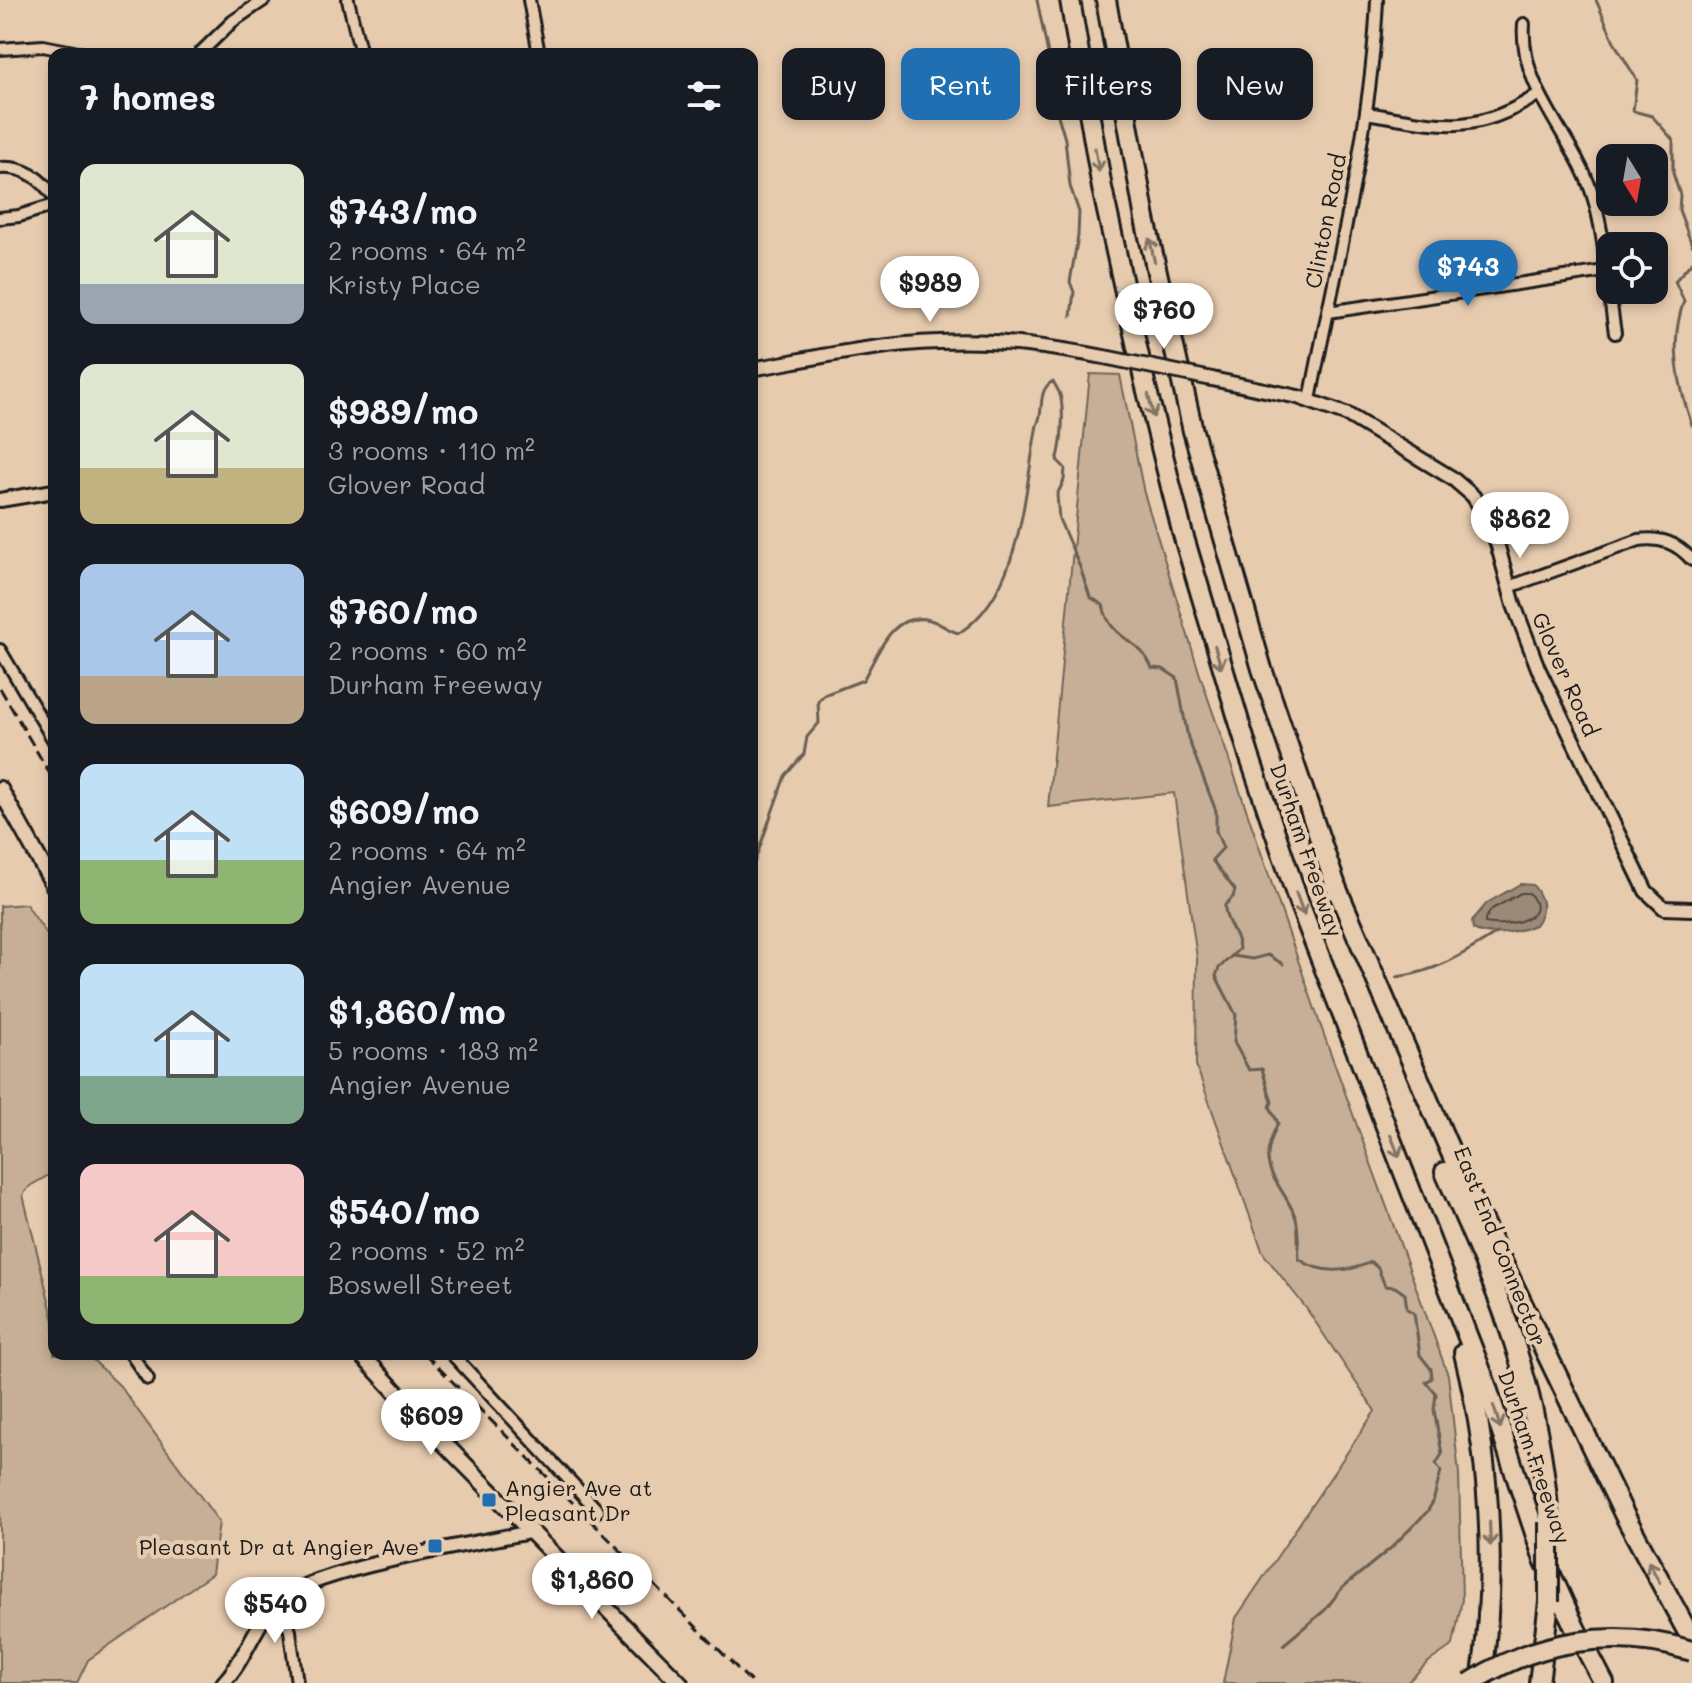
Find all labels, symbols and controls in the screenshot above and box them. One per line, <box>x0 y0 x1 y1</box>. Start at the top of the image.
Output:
chip: Buy <box>782 48 885 120</box>
chip: Rent <box>901 48 1020 120</box>
chip: Filters <box>1036 48 1181 120</box>
chip: New <box>1197 48 1313 120</box>
text: 7 homes <box>80 74 216 119</box>
icon: filters <box>682 74 726 118</box>
north arrow <box>1596 144 1668 216</box>
map controls <box>1596 144 1668 304</box>
one-way arrow <box>1090 147 1105 172</box>
street label: Clinton Road <box>1298 151 1352 291</box>
text: $743/mo <box>328 188 477 233</box>
icon: home <box>144 196 240 292</box>
button: locate <box>1596 232 1668 304</box>
text: 2 rooms · 64 m² <box>328 233 526 267</box>
one-way arrow <box>1144 238 1159 264</box>
pin: $743 <box>1421 240 1515 308</box>
text: $743 <box>1437 249 1499 283</box>
pin: $989 <box>883 256 977 324</box>
text: $989 <box>898 265 962 299</box>
text: Kristy Place <box>328 267 481 301</box>
pin: $760 <box>1117 283 1211 351</box>
text: $760 <box>1133 292 1196 326</box>
text: $989/mo <box>328 388 478 433</box>
one-way arrow <box>1144 393 1159 419</box>
icon: home <box>144 396 240 492</box>
text: 3 rooms · 110 m² <box>328 433 535 467</box>
text: Glover Road <box>328 467 485 501</box>
pin: $862 <box>1473 492 1567 560</box>
text: $862 <box>1489 501 1551 535</box>
text: $760/mo <box>328 588 478 633</box>
icon: home <box>144 596 240 692</box>
street label: Glover Road <box>1526 607 1606 741</box>
text: 2 rooms · 60 m² <box>328 633 527 667</box>
one-way arrow <box>1211 644 1226 670</box>
text: Durham Freeway <box>328 667 543 701</box>
street label: Durham Freeway <box>1264 759 1350 941</box>
text: $609/mo <box>328 788 479 833</box>
icon: home <box>144 796 240 892</box>
text: 2 rooms · 64 m² <box>328 833 526 867</box>
text: Angier Avenue <box>328 867 511 901</box>
one-way arrow <box>1294 891 1308 916</box>
text: $1,860/mo <box>328 988 506 1033</box>
icon: home <box>144 996 240 1092</box>
text: 5 rooms · 183 m² <box>328 1033 538 1067</box>
text: Angier Avenue <box>328 1067 511 1101</box>
one-way arrow <box>1388 1133 1403 1158</box>
street label: East End Connector <box>1448 1142 1554 1350</box>
text: $540/mo <box>328 1188 480 1233</box>
icon: home <box>144 1196 240 1292</box>
text: 2 rooms · 52 m² <box>328 1233 525 1267</box>
text: Boswell Street <box>328 1267 513 1301</box>
street label: Durham Freeway <box>1492 1366 1578 1548</box>
pin: $609 <box>384 1389 478 1457</box>
text: $609 <box>399 1398 463 1432</box>
one-way arrow <box>1491 1404 1505 1429</box>
place label: Angier Ave at Pleasant Dr <box>505 1473 652 1527</box>
marker: Angier Ave at Pleasant Dr <box>480 1491 498 1509</box>
one-way arrow <box>1483 1520 1498 1547</box>
place label: Pleasant Dr at Angier Ave <box>139 1532 419 1561</box>
marker: Pleasant Dr at Angier Ave <box>426 1537 444 1555</box>
pin: $1,860 <box>527 1553 657 1621</box>
one-way arrow <box>1645 1560 1661 1584</box>
text: $1,860 <box>550 1562 634 1596</box>
pin: $540 <box>228 1577 322 1645</box>
text: $540 <box>243 1586 307 1620</box>

